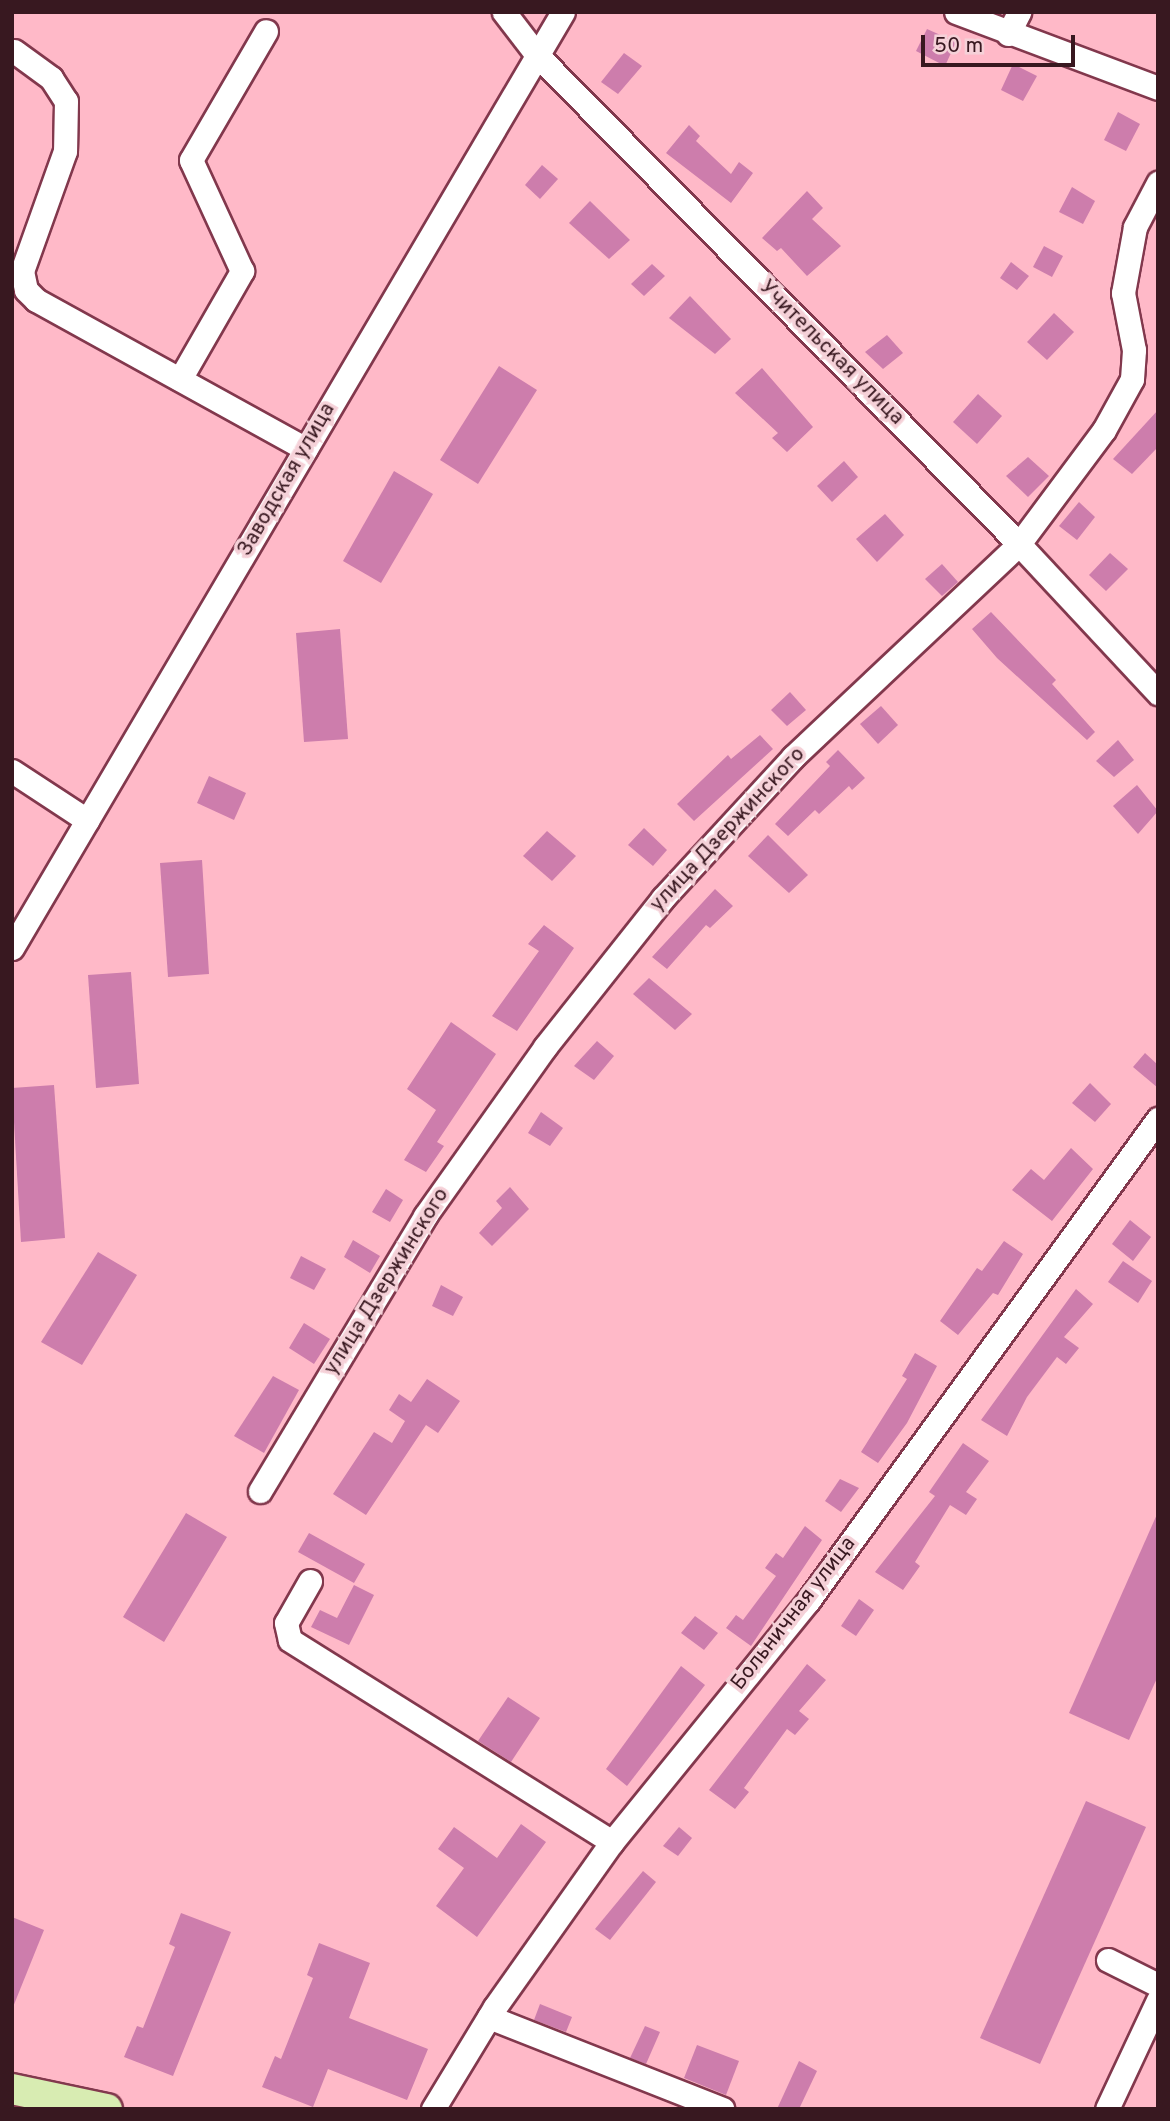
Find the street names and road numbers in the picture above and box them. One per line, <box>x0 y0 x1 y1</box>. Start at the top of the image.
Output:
street label: Учительская улица <box>753 275 909 431</box>
street label: Заводская улица <box>233 399 341 561</box>
street label: улица Дзержинского <box>645 743 811 917</box>
street label: улица Дзержинского <box>319 1184 455 1380</box>
street label: Больничная улица <box>726 1532 862 1696</box>

